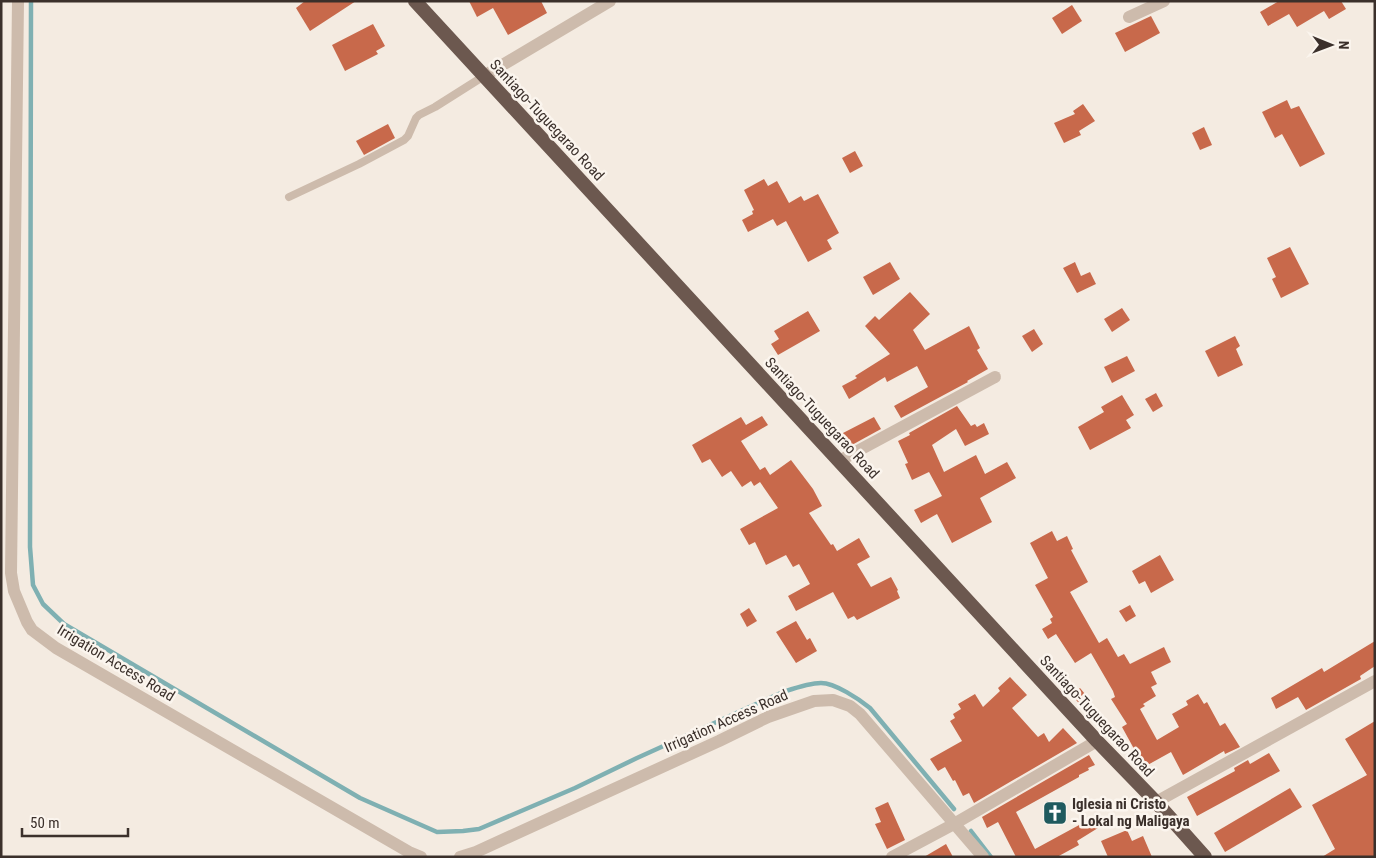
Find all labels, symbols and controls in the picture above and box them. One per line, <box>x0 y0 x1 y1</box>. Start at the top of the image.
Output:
north arrow <box>1306 20 1356 70</box>
text: N <box>1336 41 1352 50</box>
street label: Santiago-Tuguegarao Road <box>486 56 608 184</box>
street label: Santiago-Tuguegarao Road <box>761 354 883 482</box>
street label: Irrigation Access Road <box>54 621 178 705</box>
street label: Santiago-Tuguegarao Road <box>1036 652 1158 780</box>
street label: Irrigation Access Road <box>661 686 791 756</box>
place label: Iglesia ni Cristo - Lokal ng Maligaya <box>1072 795 1190 830</box>
church icon: Iglesia ni Cristo - Lokal ng Maligaya <box>1042 800 1068 826</box>
scale bar <box>22 806 129 838</box>
text: 50 m <box>30 814 60 832</box>

